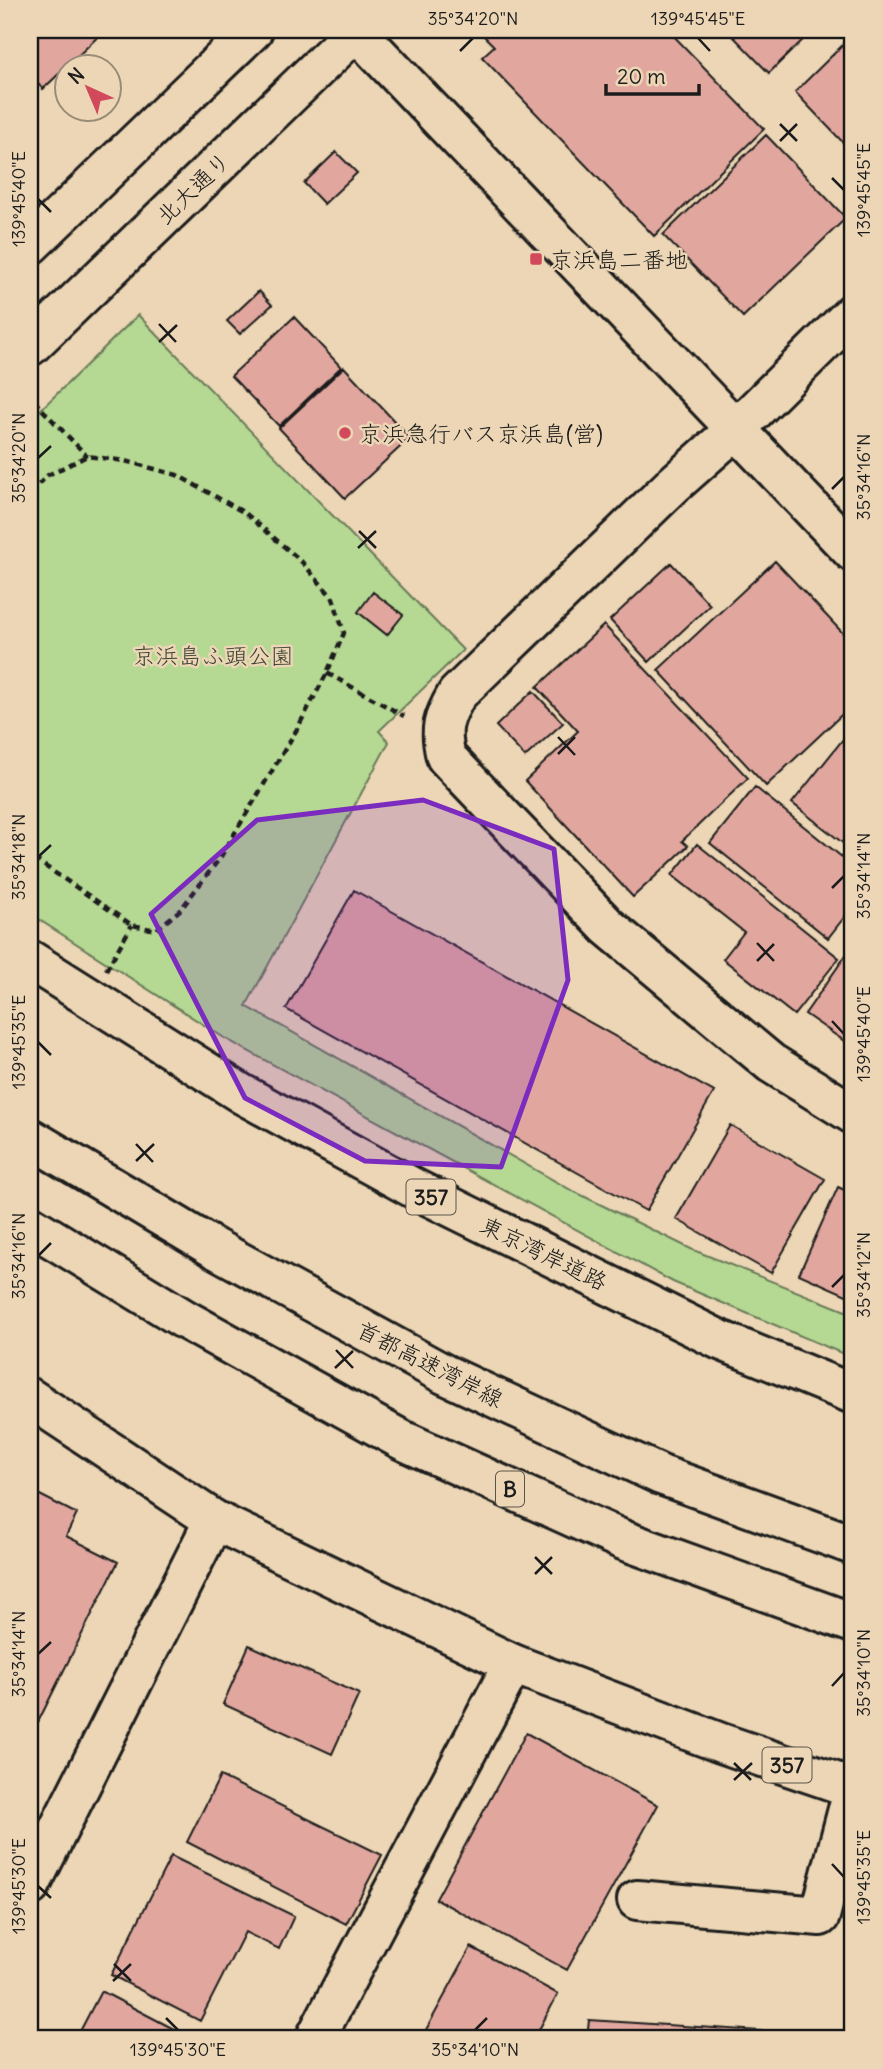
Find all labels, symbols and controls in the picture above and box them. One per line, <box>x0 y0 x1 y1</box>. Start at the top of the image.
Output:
text: 35°34'20"N <box>428 7 518 30</box>
text: 139°45'45"E <box>651 7 745 30</box>
north arrow <box>52 52 122 122</box>
scale bar <box>606 52 699 96</box>
text: N <box>63 63 89 89</box>
text: 20 m <box>617 63 666 90</box>
text: 139°45'45"E <box>852 143 875 237</box>
street label: 北大通り <box>150 146 236 230</box>
text: 139°45'40"E <box>7 151 30 247</box>
place label: 京浜島二番地 <box>550 245 688 274</box>
marker: 京浜島二番地 <box>528 251 544 267</box>
text: 35°34'20"N <box>7 413 30 503</box>
place label: 京浜急行バス京浜島(営) <box>359 419 603 448</box>
marker: 京浜急行バス京浜島(営) <box>337 425 353 441</box>
text: 35°34'16"N <box>852 434 875 520</box>
park label: 京浜島ふ頭公園 <box>133 641 294 670</box>
text: 35°34'18"N <box>7 814 30 900</box>
text: 35°34'14"N <box>852 833 875 919</box>
text: 139°45'40"E <box>852 986 875 1082</box>
text: 139°45'35"E <box>7 995 30 1089</box>
road number: 357 <box>406 1180 456 1214</box>
street label: 東京湾岸道路 <box>476 1210 612 1296</box>
text: 35°34'16"N <box>7 1213 30 1299</box>
text: 35°34'12"N <box>852 1232 875 1318</box>
street label: 首都高速湾岸線 <box>352 1315 508 1413</box>
road number: B <box>496 1472 524 1506</box>
text: 35°34'14"N <box>7 1611 30 1697</box>
text: 35°34'10"N <box>852 1629 875 1717</box>
road number: 357 <box>762 1748 812 1782</box>
text: 139°45'35"E <box>852 1830 875 1924</box>
text: 139°45'30"E <box>7 1838 30 1934</box>
text: 139°45'30"E <box>130 2038 226 2061</box>
text: 35°34'10"N <box>431 2038 519 2061</box>

